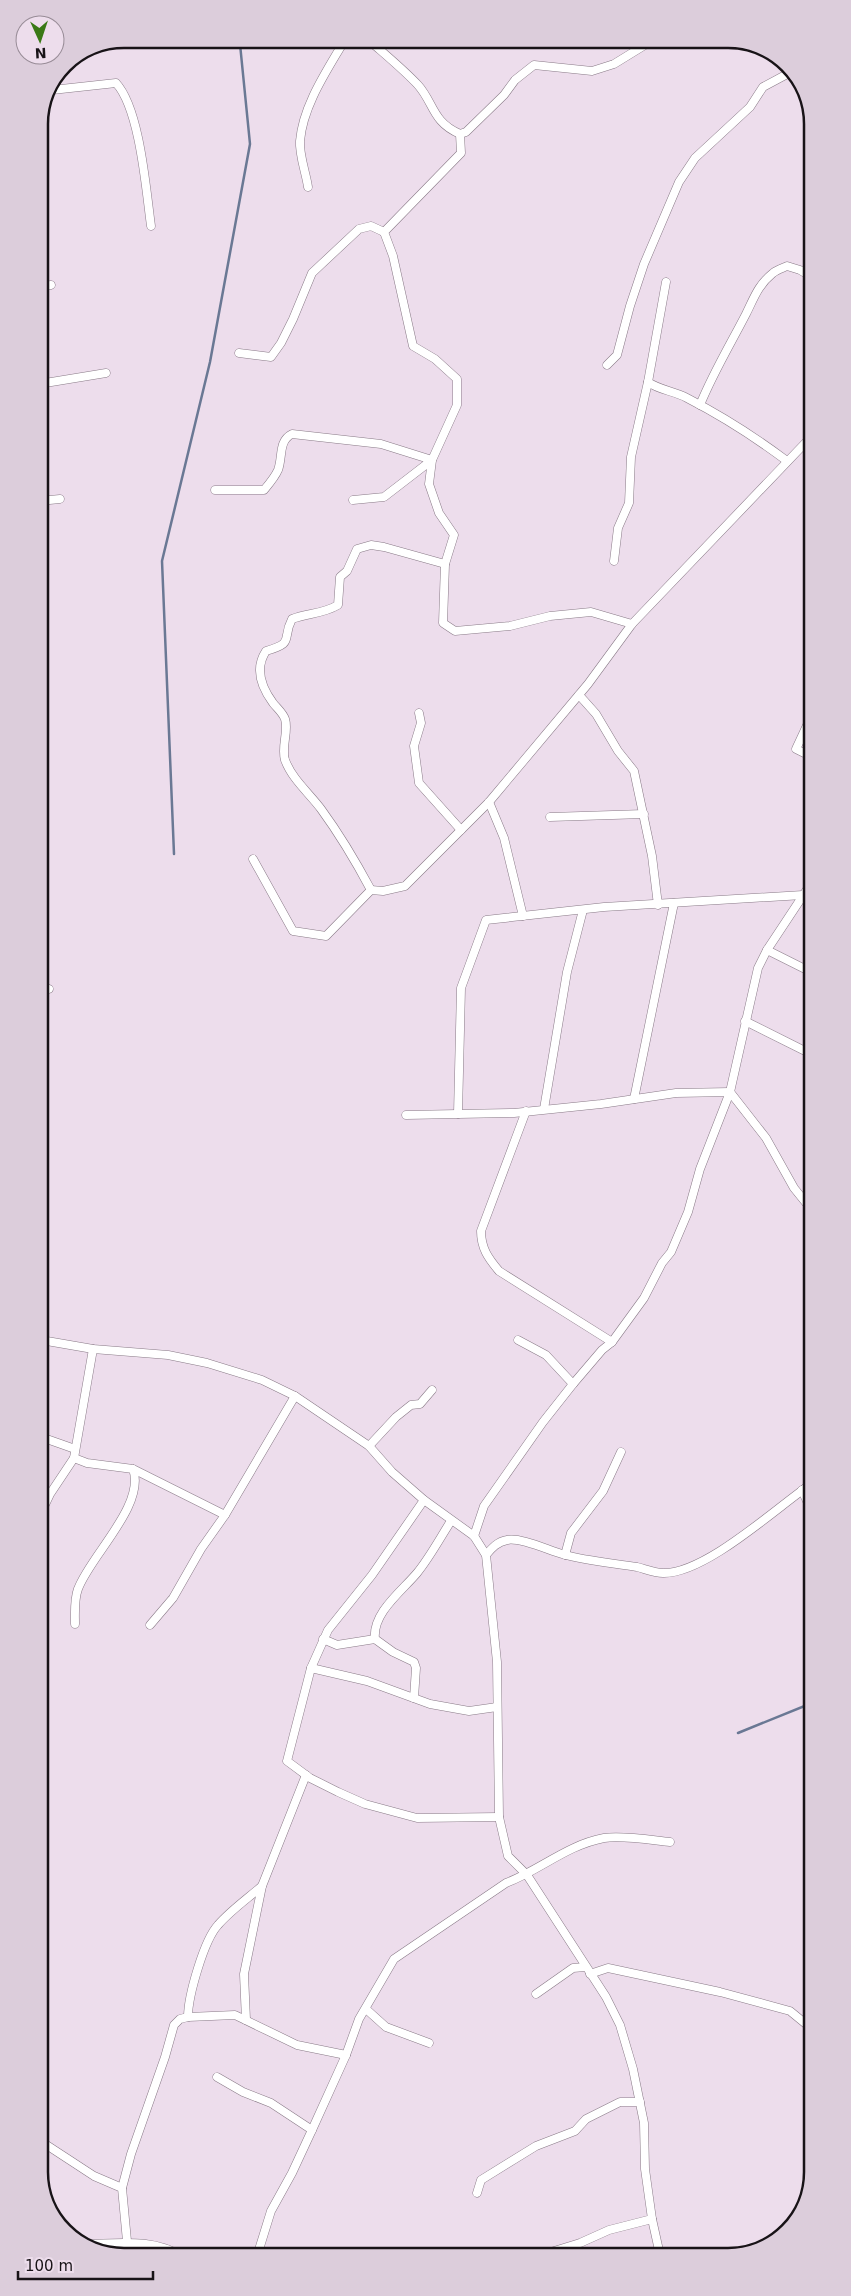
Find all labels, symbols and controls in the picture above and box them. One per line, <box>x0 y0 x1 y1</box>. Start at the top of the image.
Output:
north arrow <box>15 15 65 65</box>
text: N <box>34 45 47 61</box>
scale bar <box>18 2248 152 2280</box>
text: 100 m <box>25 2257 73 2275</box>

